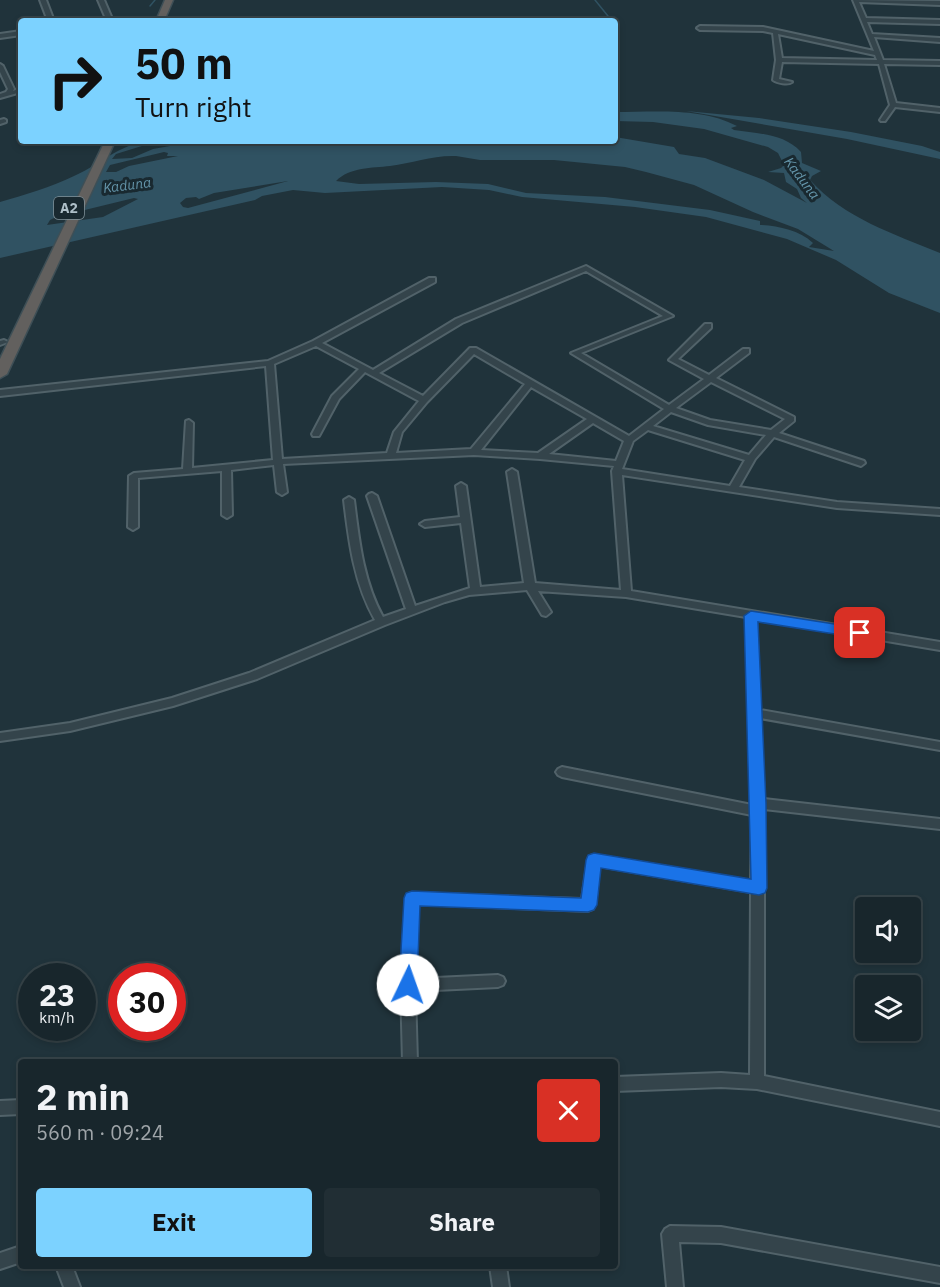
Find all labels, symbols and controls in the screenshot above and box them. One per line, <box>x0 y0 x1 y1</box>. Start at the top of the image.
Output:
text: 50 m <box>135 36 233 91</box>
icon: right <box>36 42 114 120</box>
text: Turn right <box>135 89 252 124</box>
water label: Kaduna <box>780 153 824 203</box>
water label: Kaduna <box>102 173 152 197</box>
road number: A2 <box>54 197 84 219</box>
pin <box>834 607 885 658</box>
icon: arrive <box>843 616 876 649</box>
map controls <box>855 897 921 1041</box>
button: sound <box>855 897 921 963</box>
position arrow <box>376 953 440 1017</box>
speed limit sign: 30 <box>108 963 186 1041</box>
text: 23 <box>39 975 75 1014</box>
button: layers <box>855 975 921 1041</box>
text: km/h <box>39 1008 75 1027</box>
text: 2 min <box>36 1073 130 1120</box>
button: close <box>537 1079 600 1142</box>
text: 560 m · 09:24 <box>36 1119 164 1146</box>
button: Exit <box>36 1188 312 1257</box>
button: Share <box>324 1188 600 1257</box>

